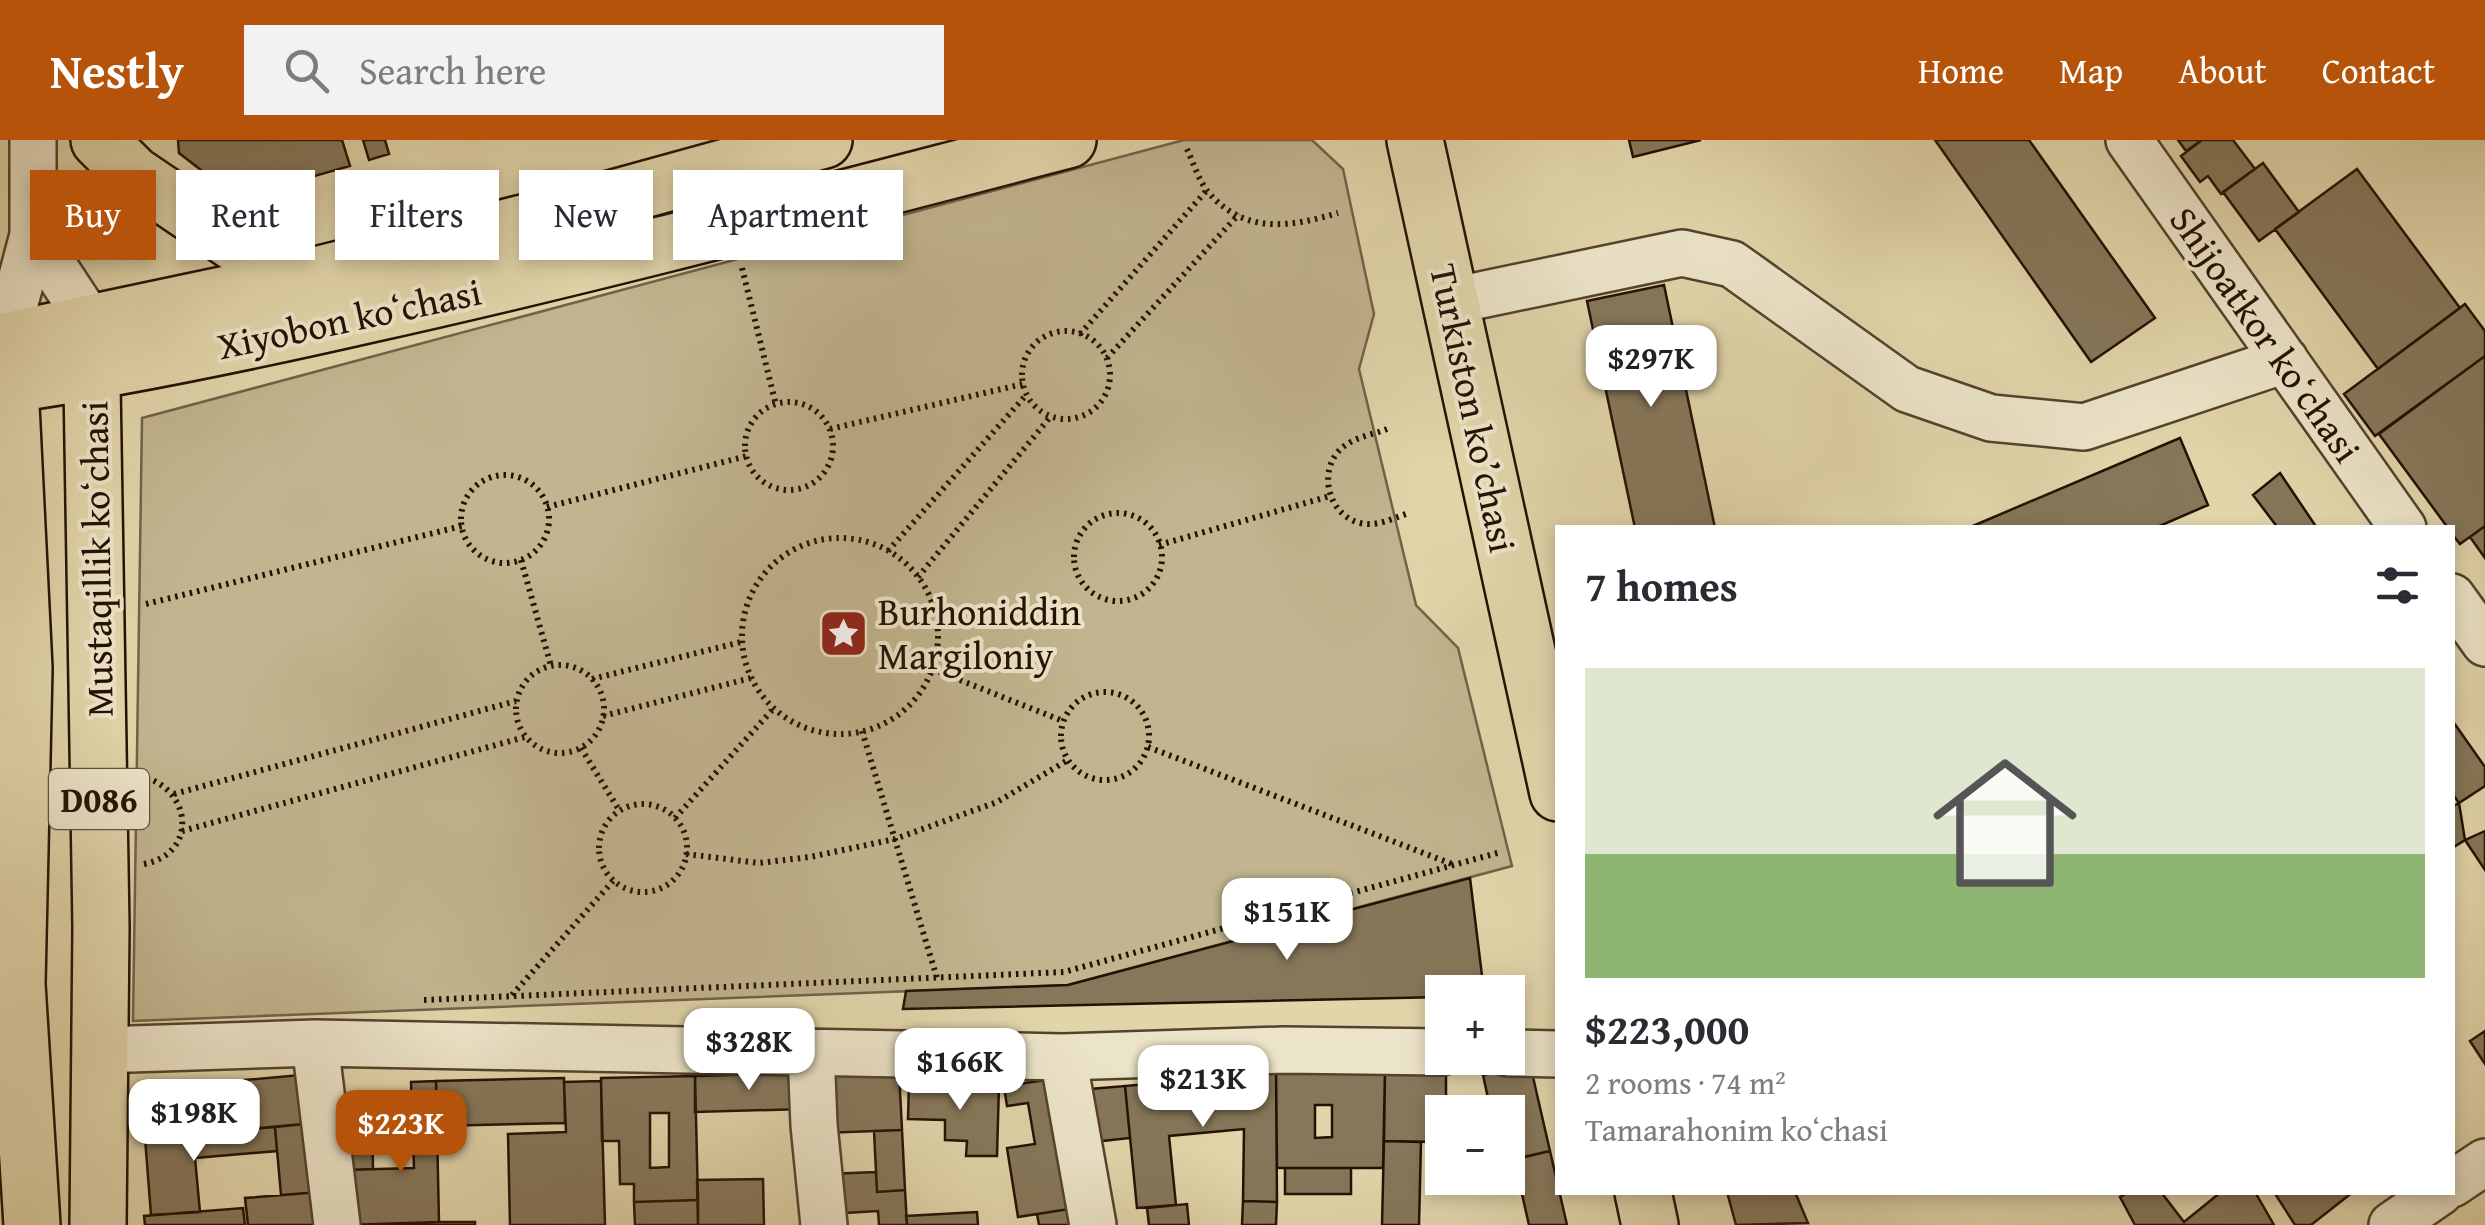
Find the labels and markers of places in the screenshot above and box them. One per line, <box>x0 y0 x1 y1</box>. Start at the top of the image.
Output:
pin: $297K <box>1581 325 1721 410</box>
place label: Burhoniddin Margiloniy <box>878 583 1081 683</box>
place icon: Burhoniddin Margiloniy <box>817 607 869 659</box>
pin: $151K <box>1217 878 1357 963</box>
pin: $328K <box>679 1008 819 1093</box>
pin: $166K <box>890 1028 1030 1113</box>
pin: $213K <box>1133 1045 1273 1130</box>
pin: $198K <box>124 1079 264 1164</box>
pin: $223K <box>331 1090 471 1175</box>

